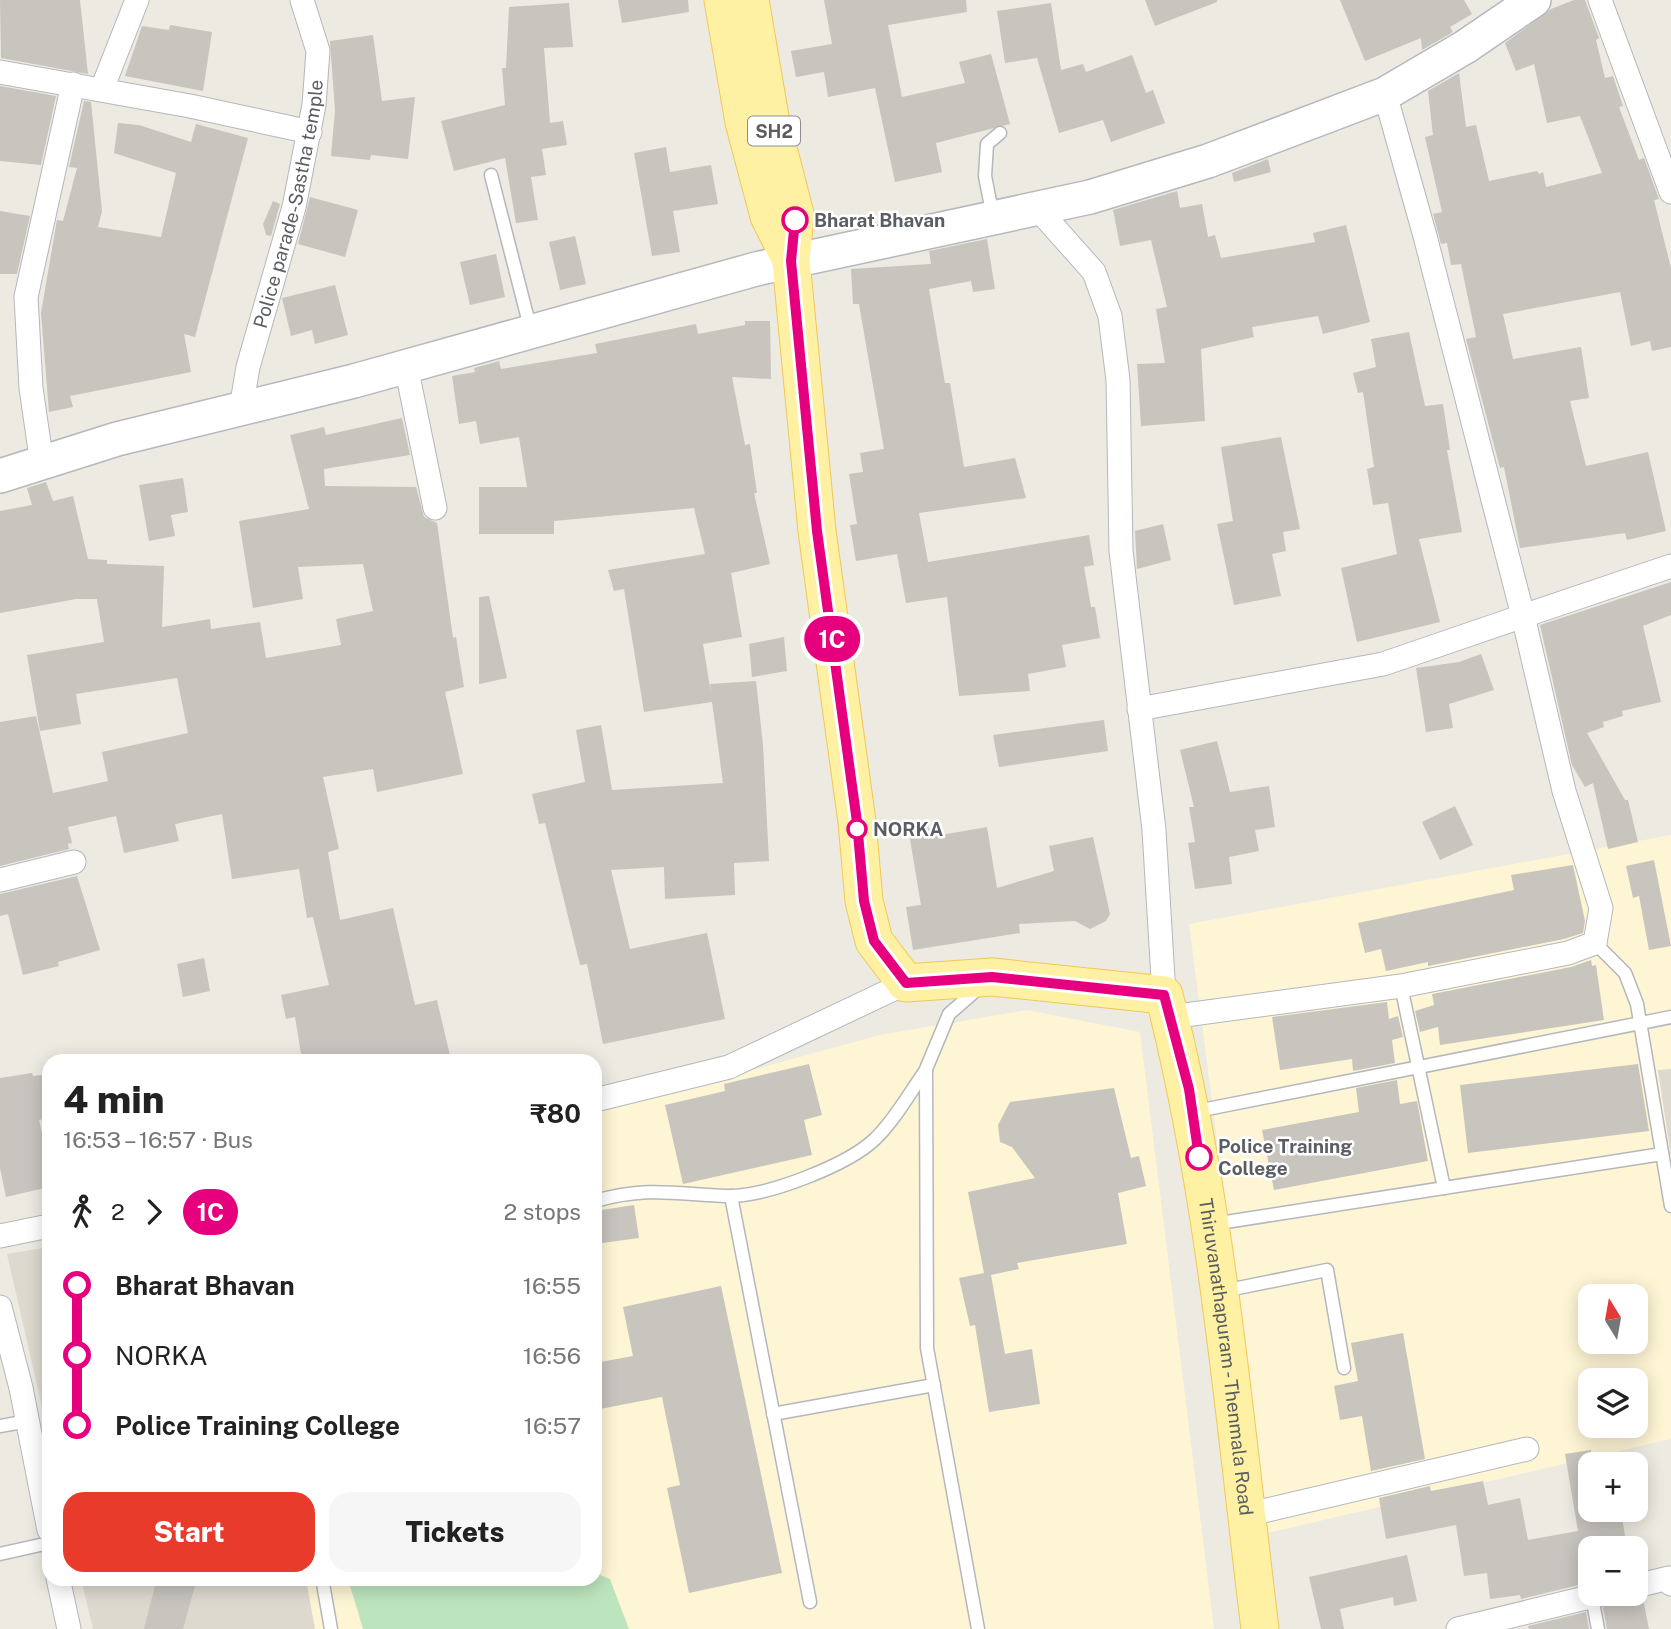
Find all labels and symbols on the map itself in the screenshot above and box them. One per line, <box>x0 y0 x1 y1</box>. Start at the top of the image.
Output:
street label: Police parade-Sastha temple <box>249 79 327 331</box>
road number: SH2 <box>748 116 800 146</box>
marker: Bharat Bhavan <box>782 207 808 233</box>
place label: Bharat Bhavan <box>814 209 945 231</box>
line badge: 1C <box>800 616 864 662</box>
place label: NORKA <box>873 818 943 840</box>
marker: NORKA <box>847 819 867 839</box>
place label: Police Training College <box>1218 1135 1352 1179</box>
marker: Police Training College <box>1186 1144 1212 1170</box>
street label: Thiruvanathapuram - Thenmala Road <box>1195 1197 1258 1517</box>
north arrow <box>1578 1284 1648 1354</box>

